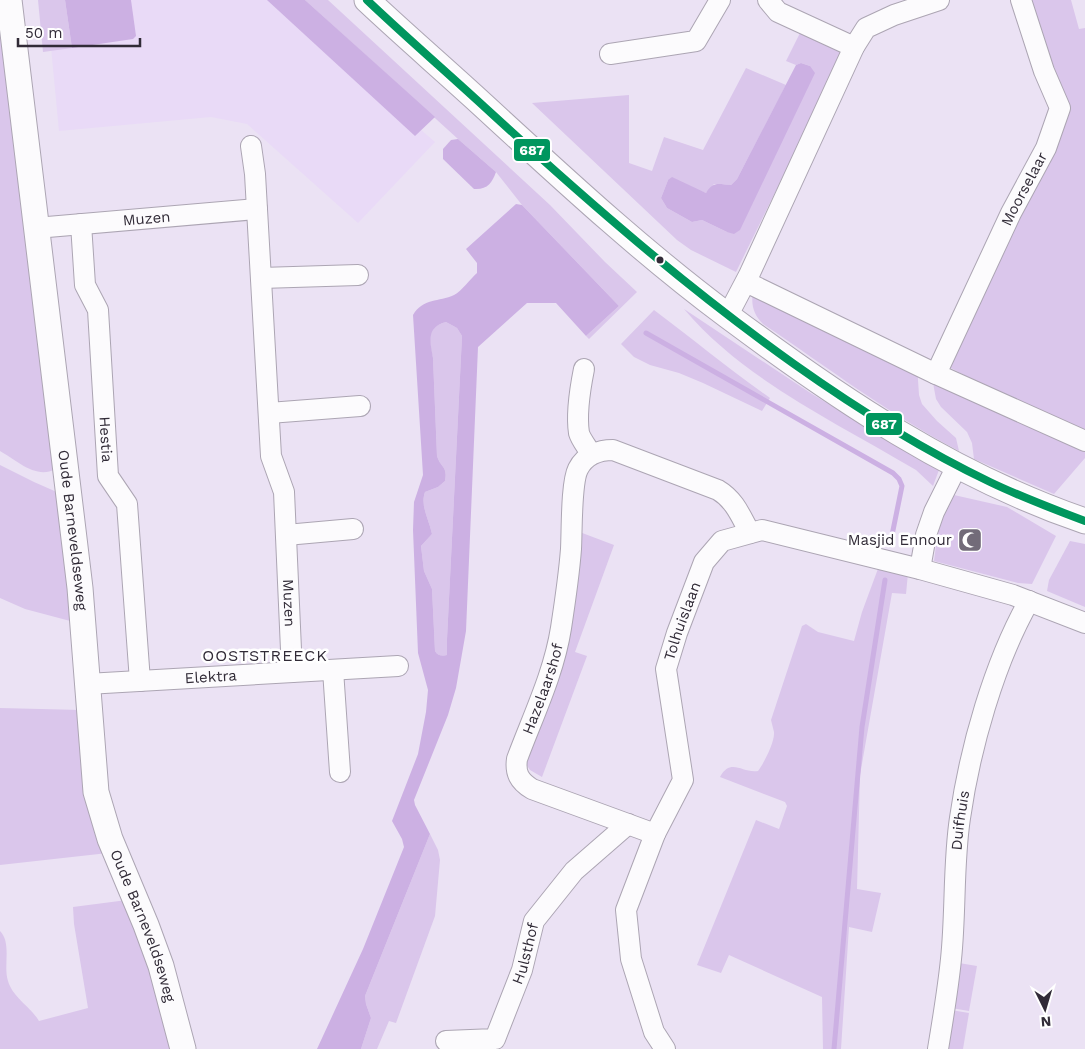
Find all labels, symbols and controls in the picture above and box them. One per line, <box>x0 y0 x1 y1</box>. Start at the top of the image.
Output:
scale bar <box>18 15 140 47</box>
text: 50 m <box>25 24 62 42</box>
line badge: 687 <box>513 138 551 162</box>
text: 687 <box>519 142 545 158</box>
street label: Moorselaar <box>997 149 1051 229</box>
street label: Muzen <box>122 207 171 230</box>
unlabelled marker <box>655 255 665 265</box>
line badge: 687 <box>865 412 903 436</box>
street label: Hestia <box>95 416 116 464</box>
text: 687 <box>871 416 897 432</box>
street label: Oude Barneveldseweg <box>54 449 91 611</box>
mosque icon: Masjid Ennour <box>957 527 983 553</box>
place label: Masjid Ennour <box>848 531 952 549</box>
street label: Muzen <box>279 579 299 627</box>
street label: Tolhuislaan <box>660 579 705 663</box>
street label: Hazelaarshof <box>519 641 567 737</box>
district label: OOSTSTREECK <box>202 646 328 665</box>
street label: Elektra <box>184 666 238 687</box>
street label: Duifhuis <box>948 789 973 851</box>
street label: Oude Barneveldseweg <box>106 847 179 1004</box>
street label: Hulsthof <box>508 921 542 987</box>
north arrow <box>1020 984 1070 1034</box>
text: N <box>1040 1014 1052 1030</box>

